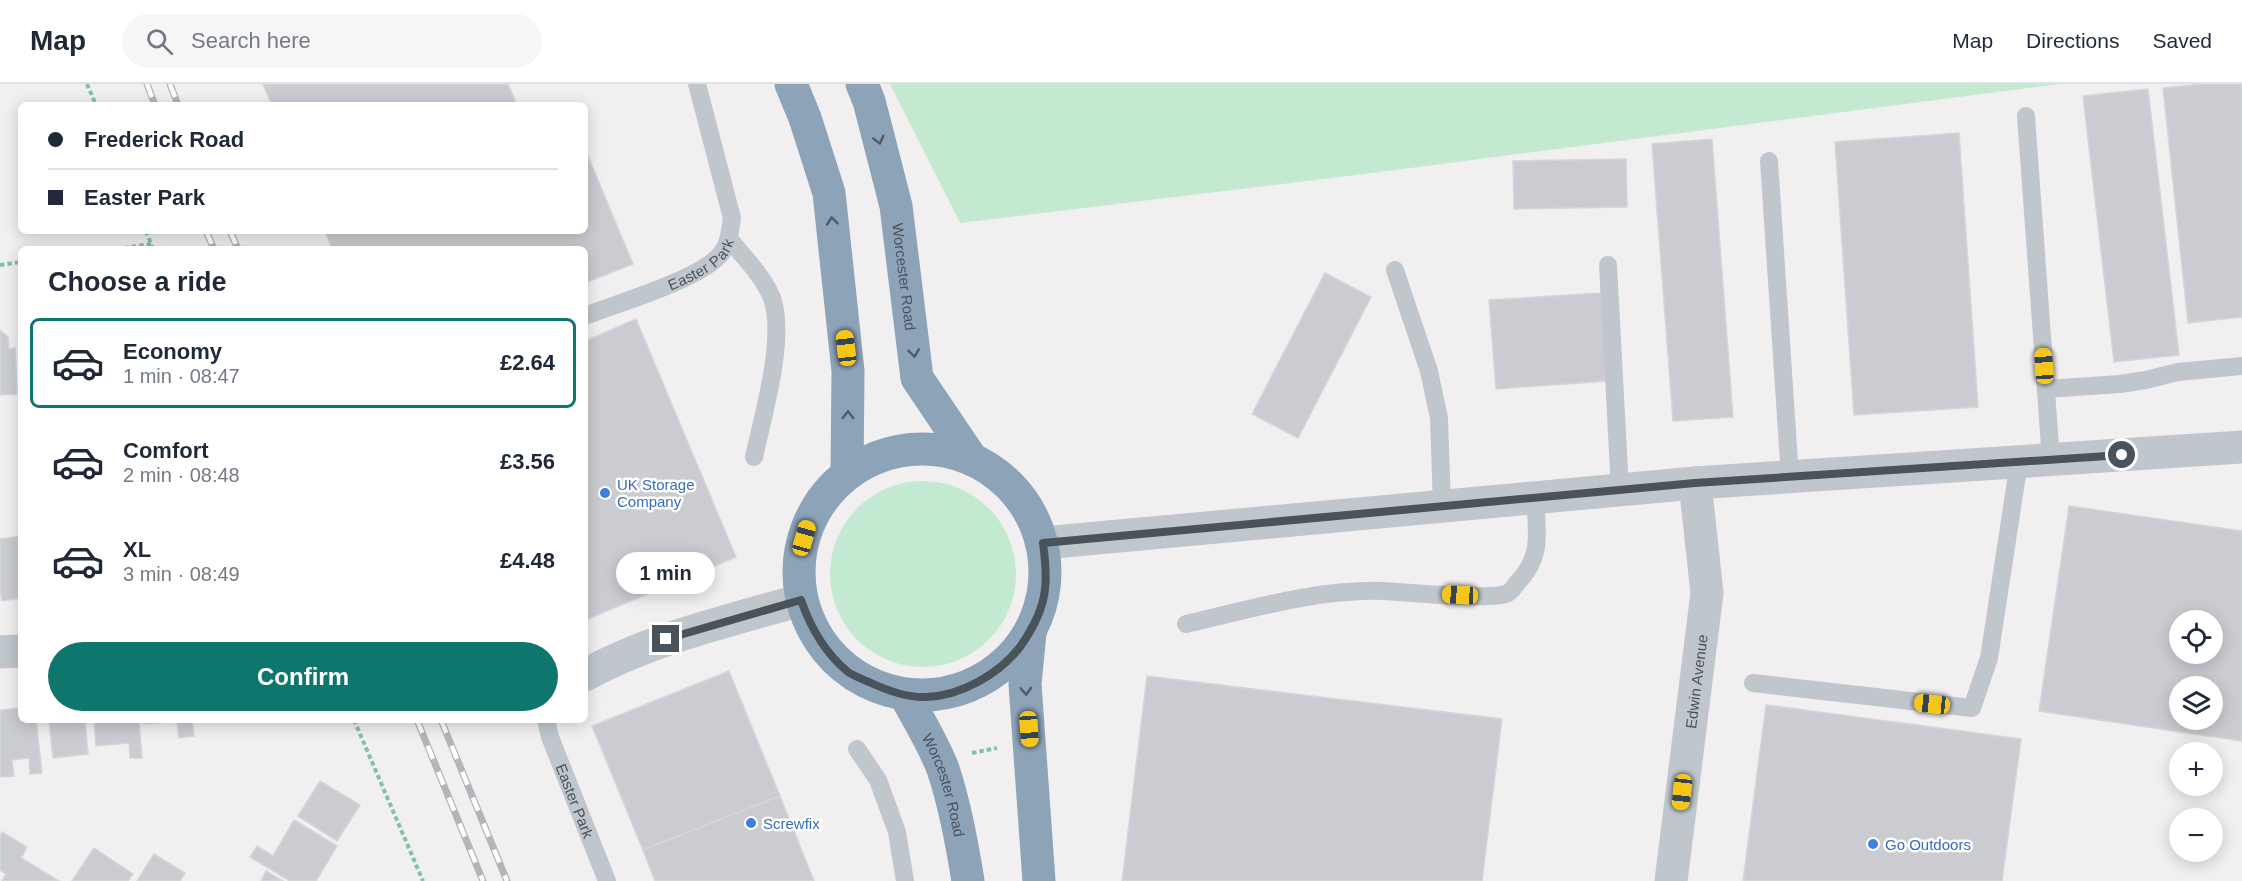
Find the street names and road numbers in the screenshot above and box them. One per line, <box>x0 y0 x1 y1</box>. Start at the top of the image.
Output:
street label: Worcester Road <box>890 222 920 331</box>
street label: Easter Park <box>665 236 737 293</box>
street label: Edwin Avenue <box>1682 633 1710 730</box>
street label: Worcester Road <box>919 730 969 838</box>
street label: Easter Park <box>553 761 598 841</box>

